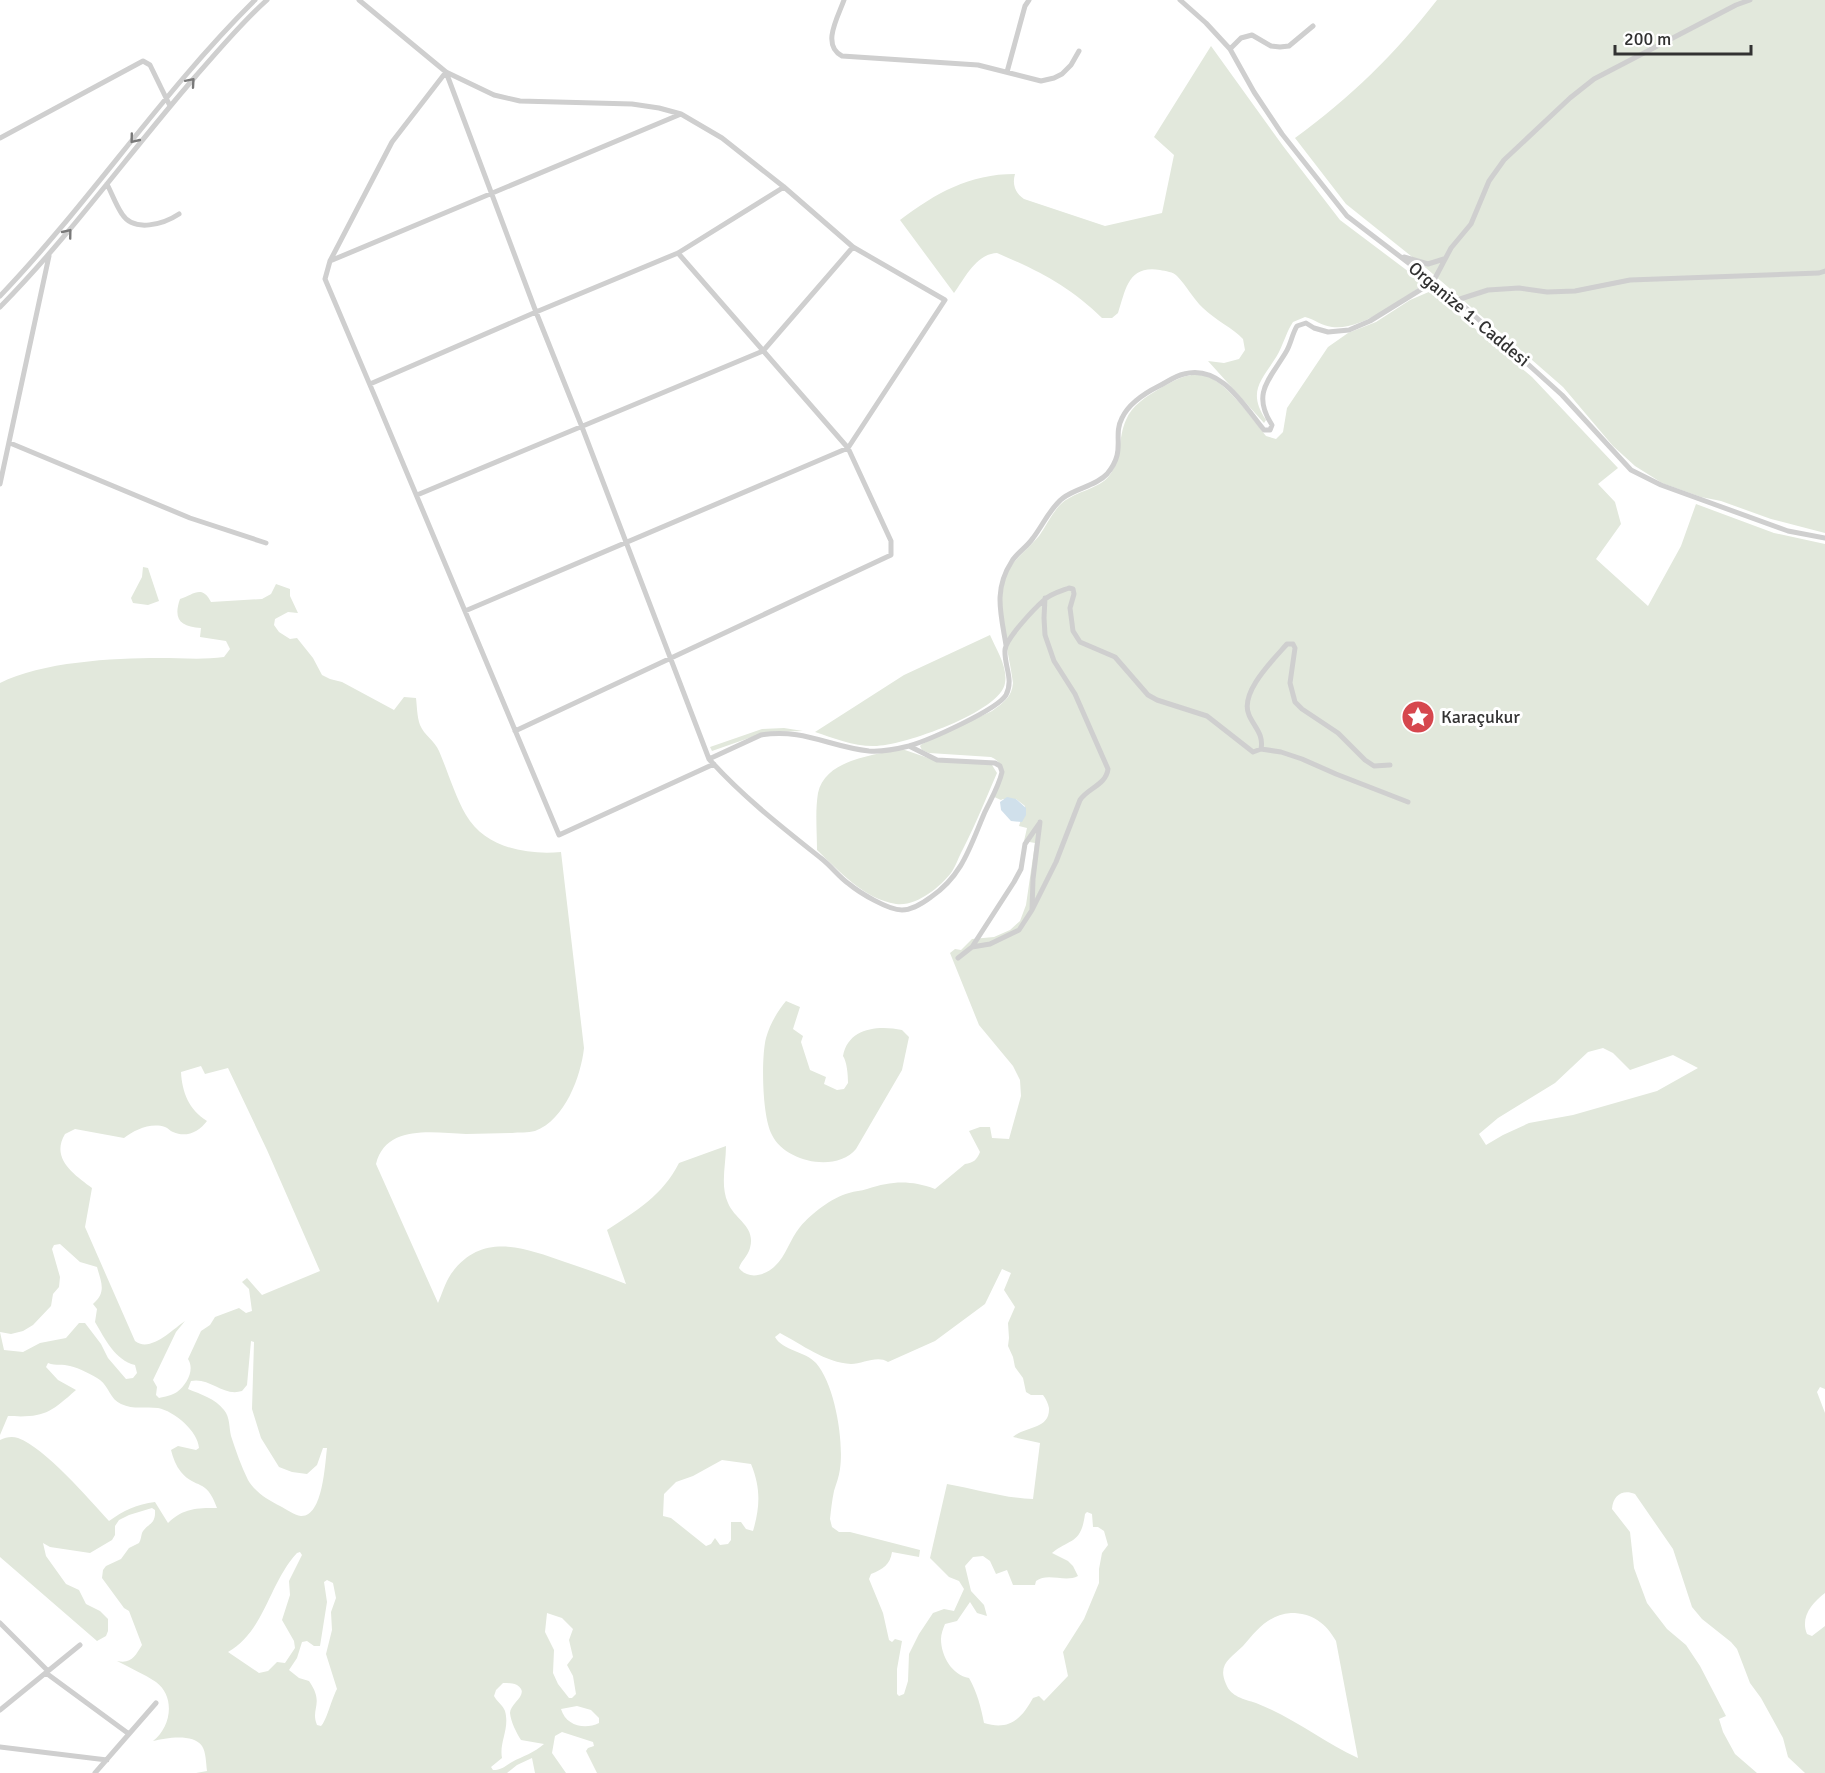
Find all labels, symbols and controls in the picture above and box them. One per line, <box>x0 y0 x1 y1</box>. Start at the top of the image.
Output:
scale bar <box>1615 18 1752 56</box>
text: 200 m <box>1624 28 1671 50</box>
one-way arrow <box>184 78 195 88</box>
one-way arrow <box>130 132 141 143</box>
one-way arrow <box>60 228 71 239</box>
street label: Organize 1. Caddesi <box>1404 257 1534 371</box>
place icon: Karaçukur <box>1400 699 1436 735</box>
place label: Karaçukur <box>1441 706 1520 728</box>

